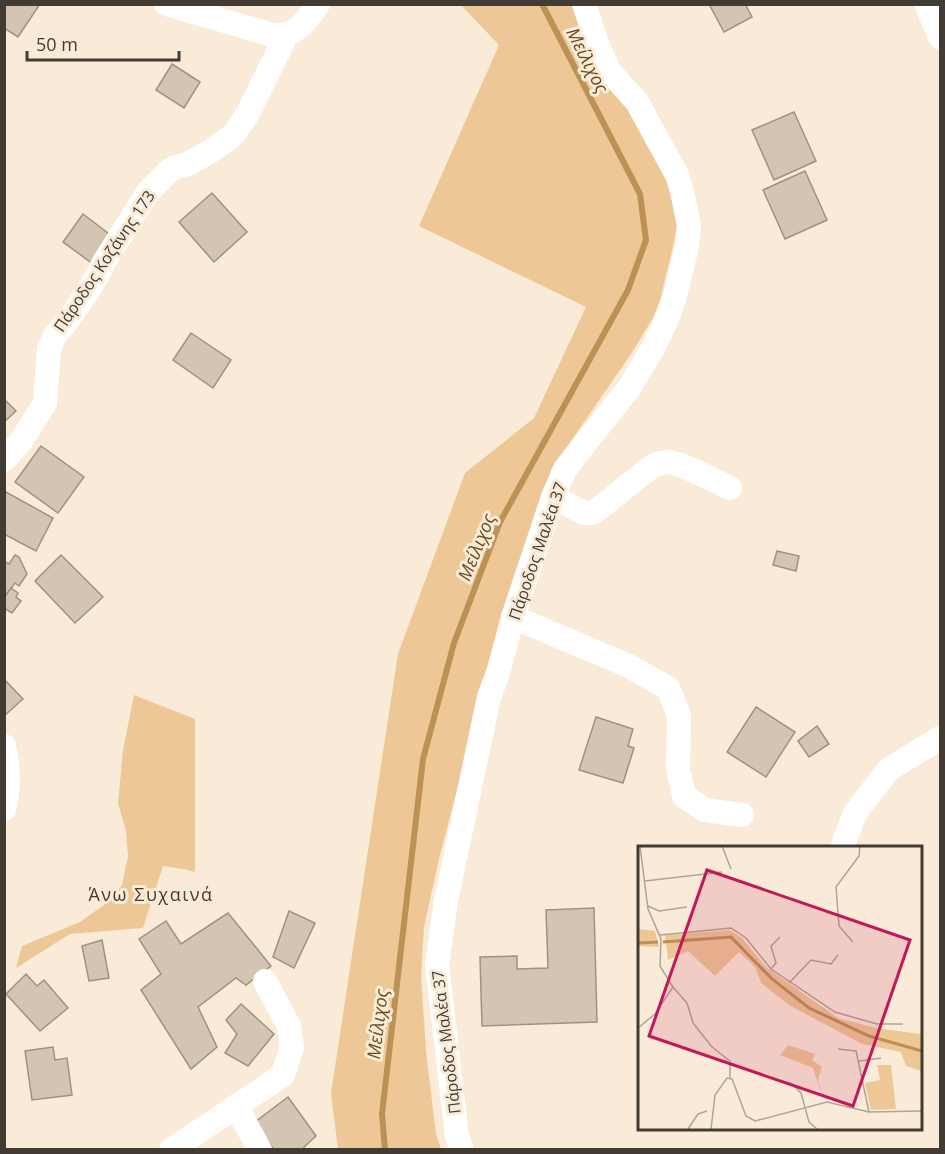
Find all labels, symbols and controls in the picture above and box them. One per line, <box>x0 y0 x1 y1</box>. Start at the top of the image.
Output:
water label: Μείλιχος <box>561 23 615 98</box>
scale bar <box>27 24 178 62</box>
text: 50 m <box>36 32 78 56</box>
street label: Πάροδος Κοζάνης 173 <box>48 186 160 336</box>
street label: Πάροδος Μαλέα 37 <box>503 479 571 623</box>
water label: Μείλιχος <box>452 509 501 584</box>
inset map <box>638 846 921 1130</box>
district label: Άνω Συχαινά <box>88 882 214 906</box>
street label: Πάροδος Μαλέα 37 <box>426 969 466 1115</box>
water label: Μείλιχος <box>361 987 393 1060</box>

